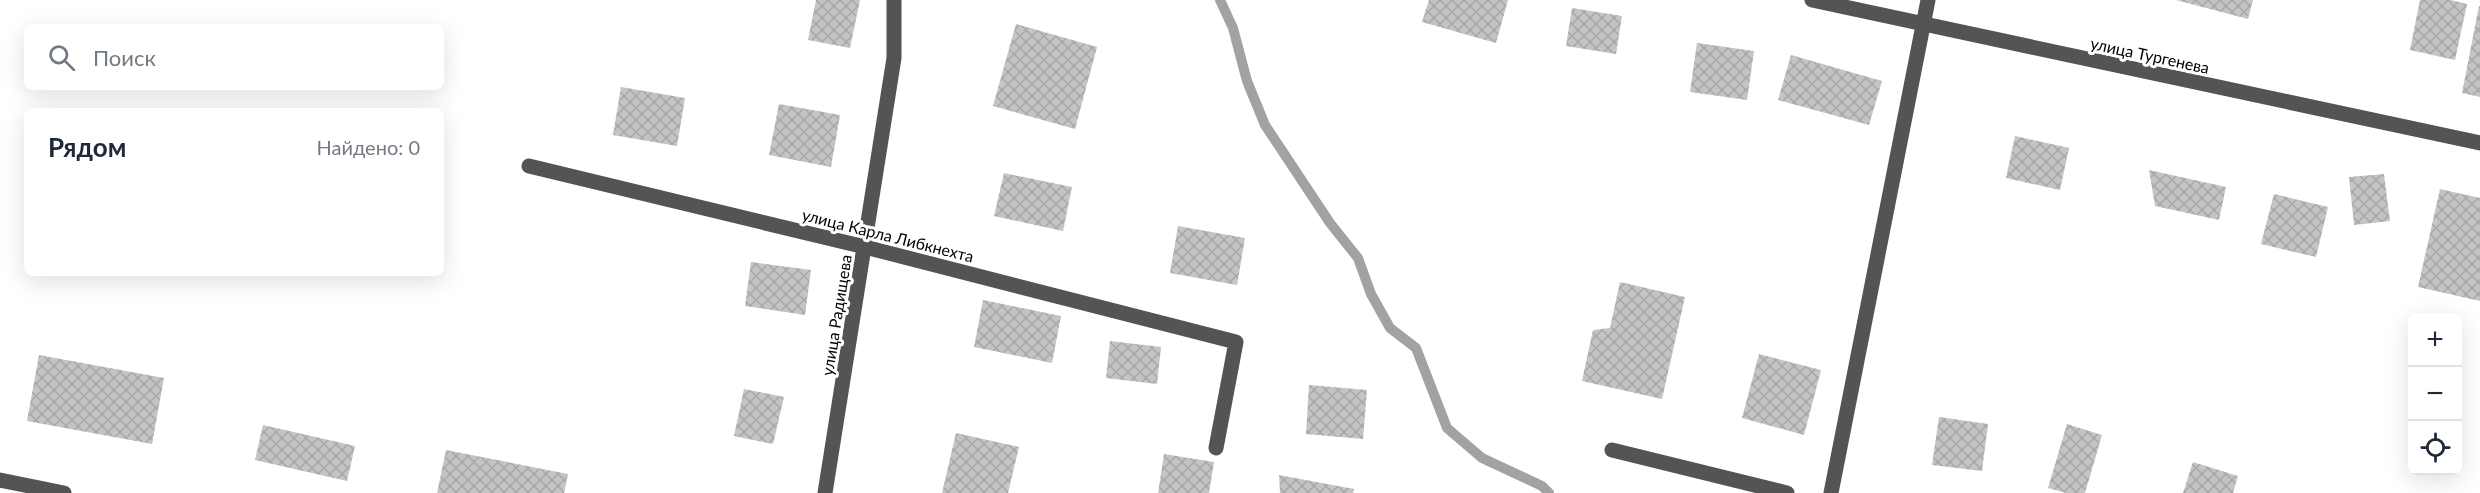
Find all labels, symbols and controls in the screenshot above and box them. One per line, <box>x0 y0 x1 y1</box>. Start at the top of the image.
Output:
search box <box>24 24 444 90</box>
street label: улица Тургенева <box>2089 33 2211 77</box>
icon: search <box>45 41 78 74</box>
text: Поиск <box>93 44 156 71</box>
text: Рядом <box>48 131 126 163</box>
text: Найдено: 0 <box>317 135 420 159</box>
street label: улица Карла Либкнехта <box>800 204 976 266</box>
street label: улица Радищева <box>817 253 855 377</box>
map controls <box>2408 313 2462 475</box>
button: + <box>2408 313 2462 367</box>
button: − <box>2408 367 2462 421</box>
button: locate <box>2408 421 2462 475</box>

